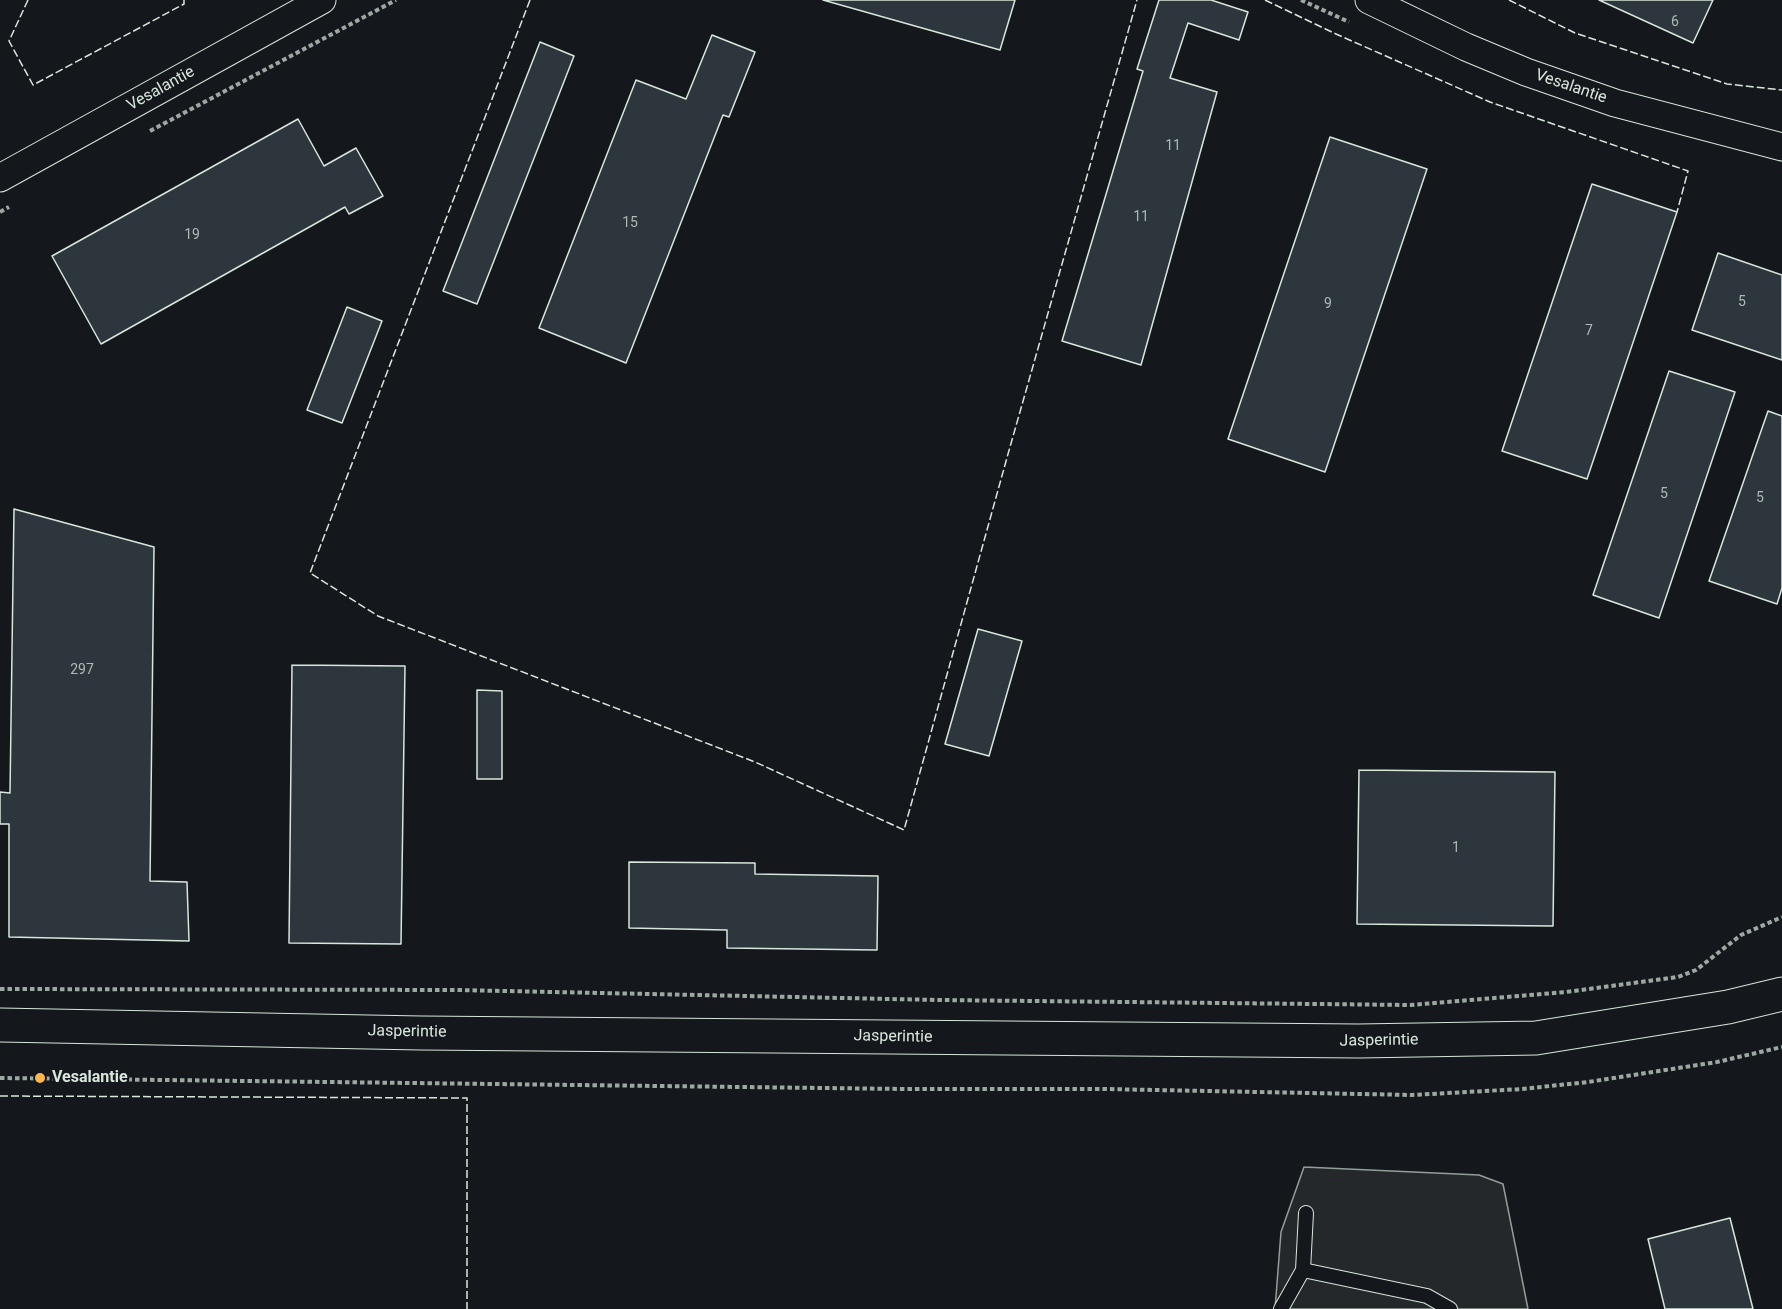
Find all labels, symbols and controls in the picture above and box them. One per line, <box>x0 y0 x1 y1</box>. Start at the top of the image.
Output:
house number: 6 <box>1671 14 1679 30</box>
street label: Vesalantie <box>124 63 198 115</box>
street label: Vesalantie <box>1533 66 1609 108</box>
house number: 11 <box>1165 138 1181 154</box>
house number: 11 <box>1133 209 1149 225</box>
house number: 15 <box>622 215 638 231</box>
house number: 19 <box>184 227 200 243</box>
house number: 5 <box>1738 294 1746 310</box>
house number: 9 <box>1324 296 1332 312</box>
house number: 7 <box>1585 323 1593 339</box>
house number: 5 <box>1660 486 1668 502</box>
house number: 5 <box>1756 490 1764 506</box>
house number: 297 <box>70 662 94 678</box>
house number: 1 <box>1452 840 1460 856</box>
street label: Jasperintie <box>367 1022 447 1042</box>
street label: Jasperintie <box>853 1027 933 1047</box>
street label: Jasperintie <box>1339 1031 1419 1051</box>
place label: Vesalantie <box>52 1068 128 1088</box>
marker: Vesalantie <box>33 1071 47 1085</box>

